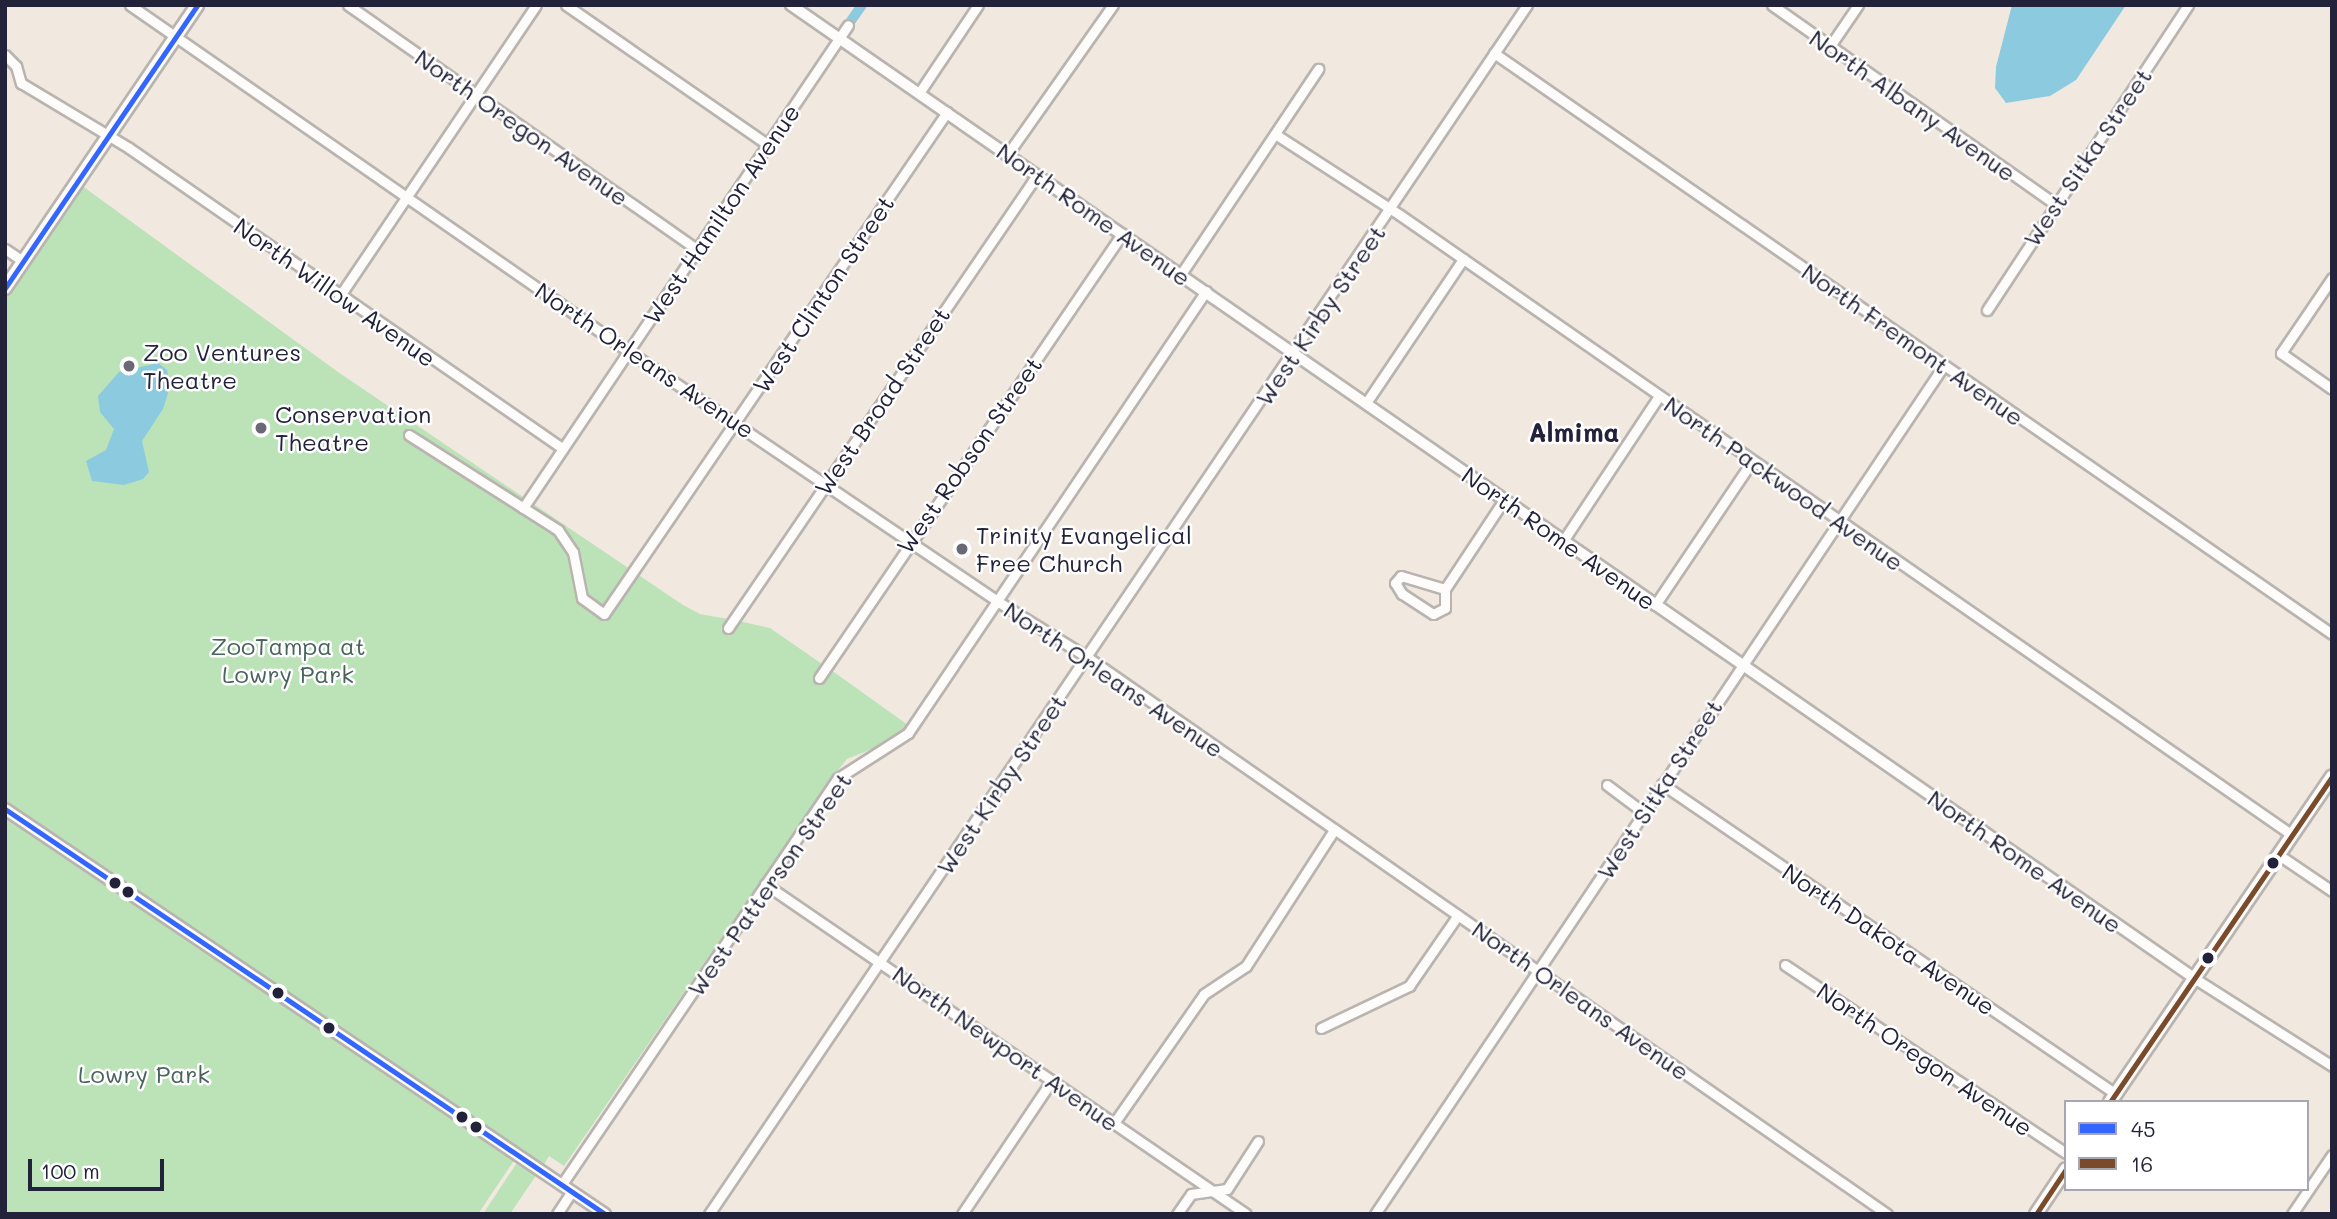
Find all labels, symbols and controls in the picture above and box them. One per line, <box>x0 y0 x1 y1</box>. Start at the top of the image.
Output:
street label: North Albany Avenue <box>1804 23 2022 187</box>
street label: North Oregon Avenue <box>410 42 634 212</box>
street label: West Sitka Street <box>2017 62 2157 252</box>
street label: West Hamilton Avenue <box>637 99 805 329</box>
street label: North Rome Avenue <box>992 136 1196 292</box>
street label: West Clinton Street <box>746 190 900 398</box>
street label: North Willow Avenue <box>229 211 441 373</box>
street label: West Kirby Street <box>1249 219 1391 411</box>
street label: North Fremont Avenue <box>1797 256 2029 432</box>
street label: North Orleans Avenue <box>530 276 760 444</box>
street label: West Broad Street <box>808 301 956 501</box>
place label: Zoo Ventures Theatre <box>143 338 301 394</box>
street label: West Robson Street <box>890 351 1048 559</box>
marker: Zoo Ventures Theatre <box>121 358 137 374</box>
street label: North Packwood Avenue <box>1659 389 1909 577</box>
place label: Conservation Theatre <box>275 400 431 456</box>
district label: Almima <box>1528 417 1620 449</box>
marker: Conservation Theatre <box>253 420 269 436</box>
street label: North Rome Avenue <box>1457 460 1661 616</box>
place label: Trinity Evangelical Free Church <box>976 521 1192 577</box>
marker: Trinity Evangelical Free Church <box>954 541 970 557</box>
street label: North Orleans Avenue <box>999 595 1229 763</box>
park label: ZooTampa at Lowry Park <box>210 632 366 688</box>
street label: West Kirby Street <box>930 688 1072 880</box>
street label: West Sitka Street <box>1590 694 1728 884</box>
street label: West Patterson Street <box>681 766 857 1002</box>
street label: North Rome Avenue <box>1923 783 2127 939</box>
unlabelled marker <box>2266 856 2280 870</box>
street label: North Dakota Avenue <box>1777 857 2001 1021</box>
unlabelled marker <box>108 876 122 890</box>
unlabelled marker <box>121 885 135 899</box>
street label: North Orleans Avenue <box>1467 914 1695 1086</box>
unlabelled marker <box>2201 951 2215 965</box>
street label: North Newport Avenue <box>887 959 1125 1137</box>
street label: North Oregon Avenue <box>1812 976 2038 1142</box>
unlabelled marker <box>271 986 285 1000</box>
unlabelled marker <box>322 1021 336 1035</box>
park label: Lowry Park <box>78 1060 210 1088</box>
legend <box>2064 1100 2309 1191</box>
unlabelled marker <box>455 1110 469 1124</box>
text: 45 <box>2131 1115 2156 1142</box>
unlabelled marker <box>469 1120 483 1134</box>
scale bar <box>32 1146 168 1190</box>
text: 16 <box>2131 1150 2153 1177</box>
text: 100 m <box>41 1157 100 1184</box>

